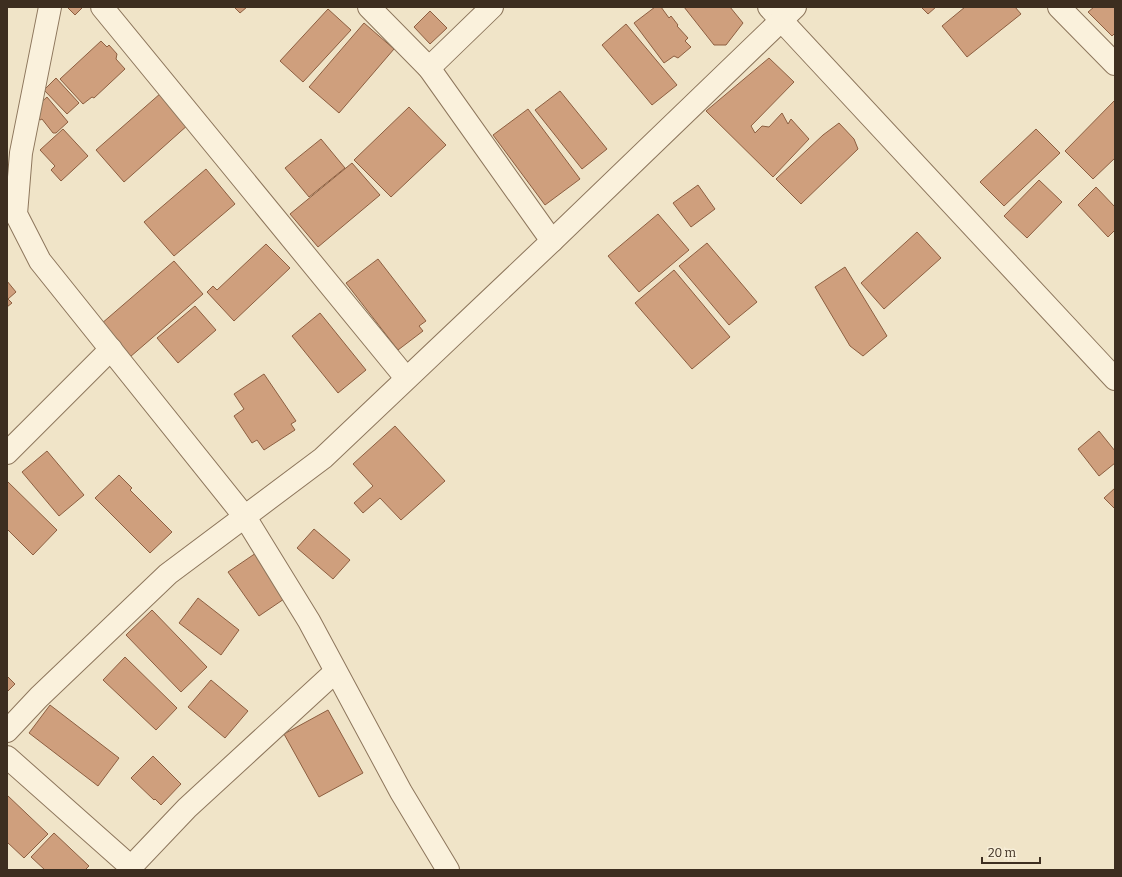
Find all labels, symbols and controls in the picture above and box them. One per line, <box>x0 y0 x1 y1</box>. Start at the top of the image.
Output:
scale bar <box>982 839 1040 865</box>
text: 20 m <box>988 846 1017 860</box>

